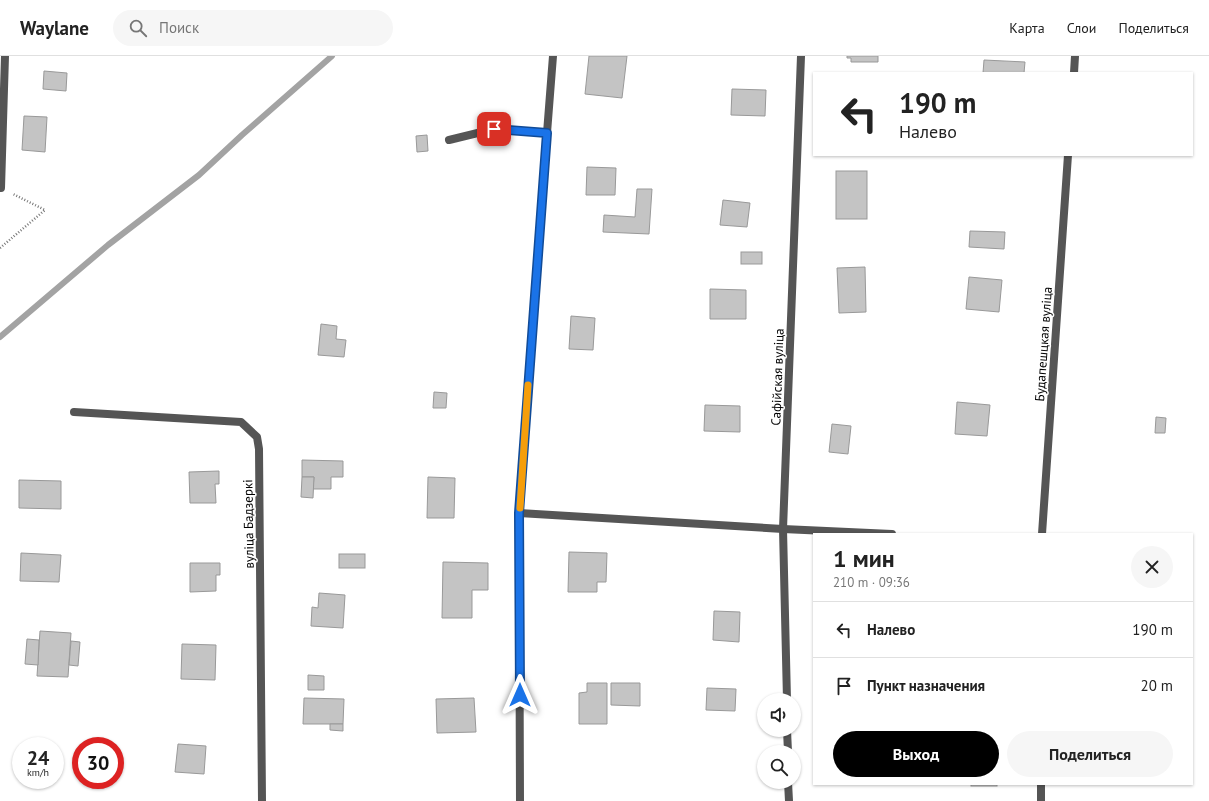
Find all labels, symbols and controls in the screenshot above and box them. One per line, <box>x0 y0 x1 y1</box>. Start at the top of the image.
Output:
search box <box>113 10 393 46</box>
text: Waylane <box>20 16 89 40</box>
icon: search <box>127 17 149 39</box>
text: Поиск <box>159 18 199 37</box>
text: Карта <box>1009 19 1045 37</box>
text: Слои <box>1067 19 1096 37</box>
text: Поделиться <box>1118 19 1189 37</box>
text: 190 m <box>899 84 976 121</box>
icon: left <box>833 88 885 140</box>
pin <box>477 112 511 146</box>
icon: arrive <box>483 118 505 140</box>
text: Налево <box>899 120 957 143</box>
street label: Будапешцкая вуліца <box>1031 286 1056 402</box>
street label: Сафійская вуліца <box>767 328 788 426</box>
street label: вуліца Бадзеркі <box>239 479 258 569</box>
text: 1 мин <box>833 543 895 574</box>
button: close <box>1131 546 1173 588</box>
text: 210 m · 09:36 <box>833 574 910 591</box>
icon: left <box>833 619 855 641</box>
text: Налево <box>867 620 915 639</box>
text: 190 m <box>1132 620 1173 639</box>
position arrow <box>499 674 541 716</box>
icon: arrive <box>833 675 855 697</box>
text: Пункт назначения <box>867 676 985 695</box>
text: 20 m <box>1140 676 1173 695</box>
map controls <box>757 693 801 789</box>
button: sound <box>757 693 801 737</box>
button: Выход <box>833 731 999 777</box>
button: Поделиться <box>1007 731 1173 777</box>
speed limit sign: 30 <box>72 737 124 789</box>
text: 24 <box>27 745 49 771</box>
button: search <box>757 745 801 789</box>
text: km/h <box>27 766 49 779</box>

